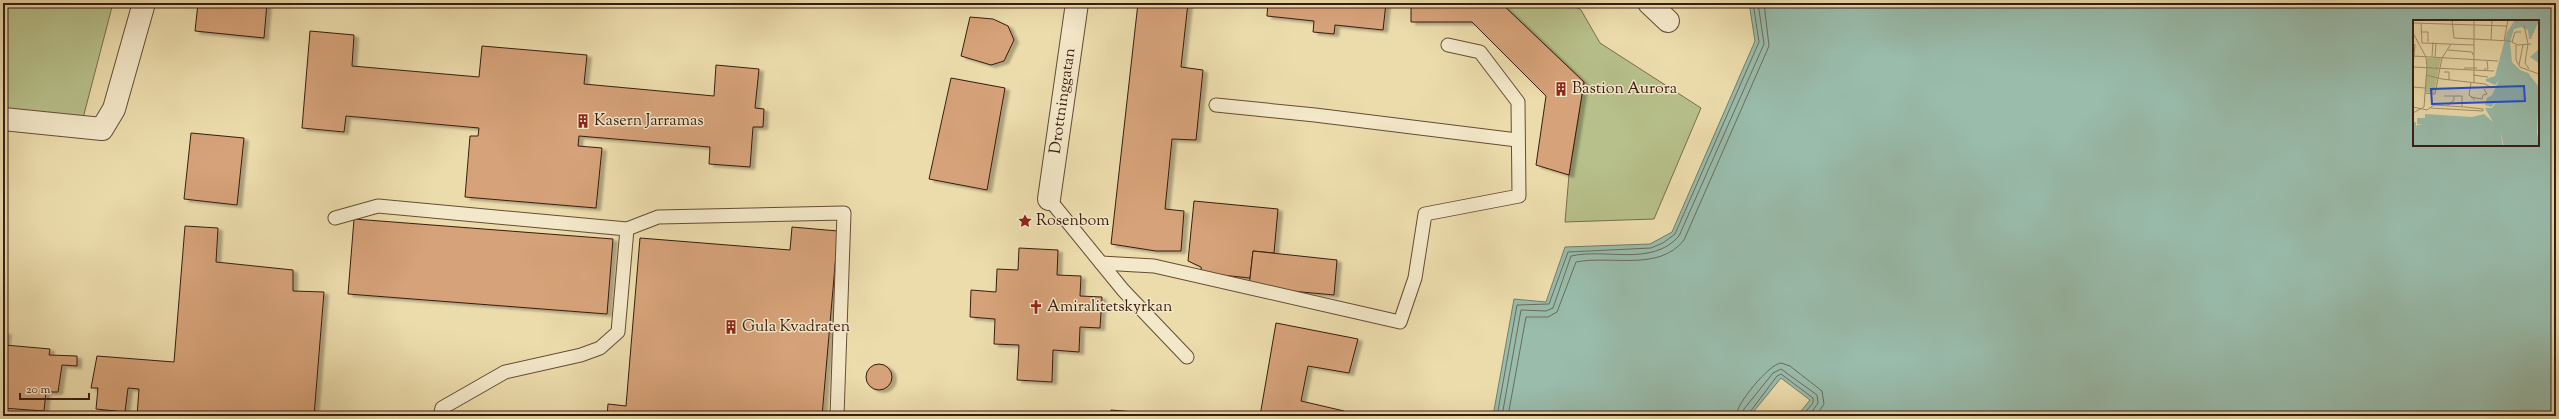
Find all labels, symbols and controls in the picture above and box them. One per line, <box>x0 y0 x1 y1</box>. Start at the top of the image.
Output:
inset map <box>2413 20 2539 146</box>
street label: Drottninggatan <box>1044 46 1082 155</box>
place label: Bastion Aurora <box>1572 78 1678 101</box>
building icon: Bastion Aurora <box>1553 81 1569 97</box>
place label: Kasern Jarramas <box>594 110 704 133</box>
building icon: Kasern Jarramas <box>575 113 591 129</box>
place label: Rosenbom <box>1036 210 1110 233</box>
place icon: Rosenbom <box>1017 213 1033 229</box>
place label: Amiralitetskyrkan <box>1047 296 1173 319</box>
church icon: Amiralitetskyrkan <box>1028 299 1044 315</box>
place label: Gula Kvadraten <box>742 316 851 339</box>
building icon: Gula Kvadraten <box>723 319 739 335</box>
scale bar <box>20 375 89 401</box>
text: 20 m <box>26 381 51 399</box>

